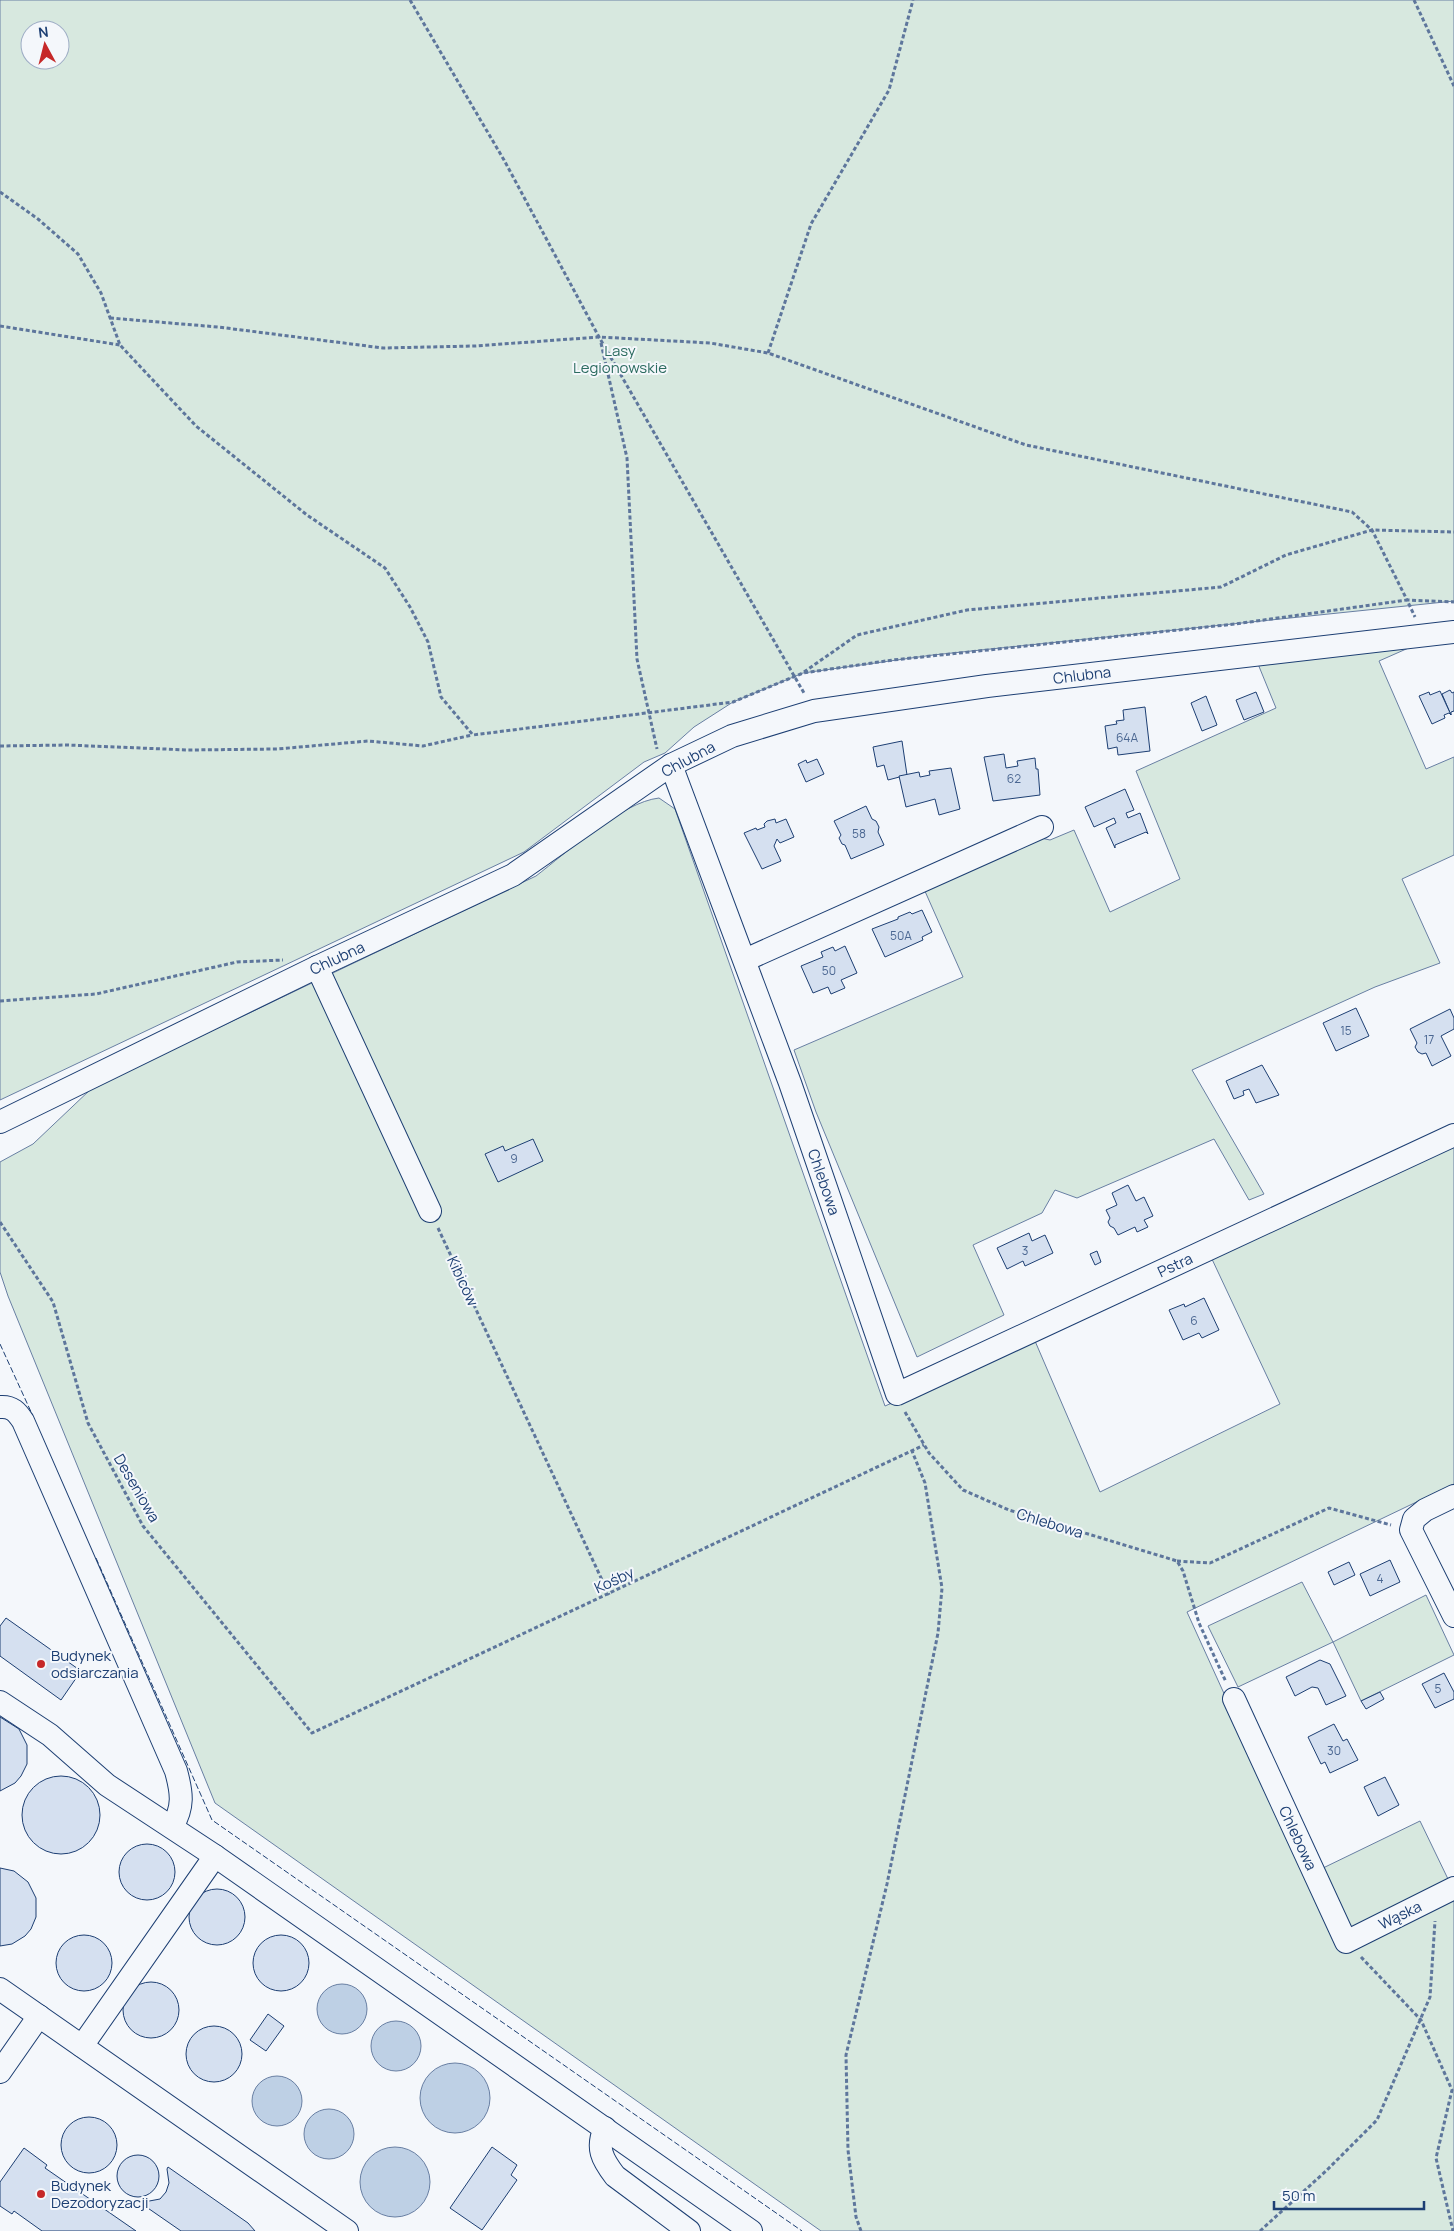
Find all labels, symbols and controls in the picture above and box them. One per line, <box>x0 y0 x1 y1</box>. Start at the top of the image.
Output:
north arrow <box>20 20 70 70</box>
text: N <box>37 22 50 42</box>
park label: Lasy Legionowskie <box>573 340 667 378</box>
street label: Chlubna <box>1052 661 1112 689</box>
house number: 64A <box>1116 729 1139 746</box>
street label: Chlubna <box>657 736 719 782</box>
house number: 62 <box>1007 770 1021 787</box>
house number: 58 <box>852 825 866 842</box>
house number: 50A <box>890 927 912 944</box>
street label: Chlubna <box>306 936 368 980</box>
house number: 50 <box>822 962 836 979</box>
house number: 15 <box>1340 1022 1352 1039</box>
house number: 17 <box>1424 1031 1434 1048</box>
street label: Chlebowa <box>803 1146 845 1218</box>
house number: 9 <box>510 1150 518 1167</box>
house number: 3 <box>1022 1242 1028 1259</box>
street label: Pstra <box>1154 1248 1196 1282</box>
street label: Kibiców <box>442 1253 484 1310</box>
house number: 6 <box>1190 1312 1198 1329</box>
street label: Deseniowa <box>109 1450 165 1526</box>
street label: Chlebowa <box>1014 1503 1086 1543</box>
street label: Kośby <box>591 1562 637 1598</box>
house number: 4 <box>1376 1570 1384 1587</box>
place label: Budynek odsiarczania <box>51 1645 139 1683</box>
marker: Budynek odsiarczania <box>35 1658 47 1670</box>
house number: 5 <box>1435 1680 1442 1697</box>
house number: 30 <box>1327 1742 1341 1759</box>
street label: Chlebowa <box>1274 1802 1322 1874</box>
street label: Wąska <box>1375 1896 1425 1934</box>
place label: Budynek Dezodoryzacji <box>51 2175 148 2213</box>
scale bar <box>1274 2178 1424 2210</box>
text: 50 m <box>1282 2185 1316 2206</box>
marker: Budynek Dezodoryzacji <box>35 2188 47 2200</box>

